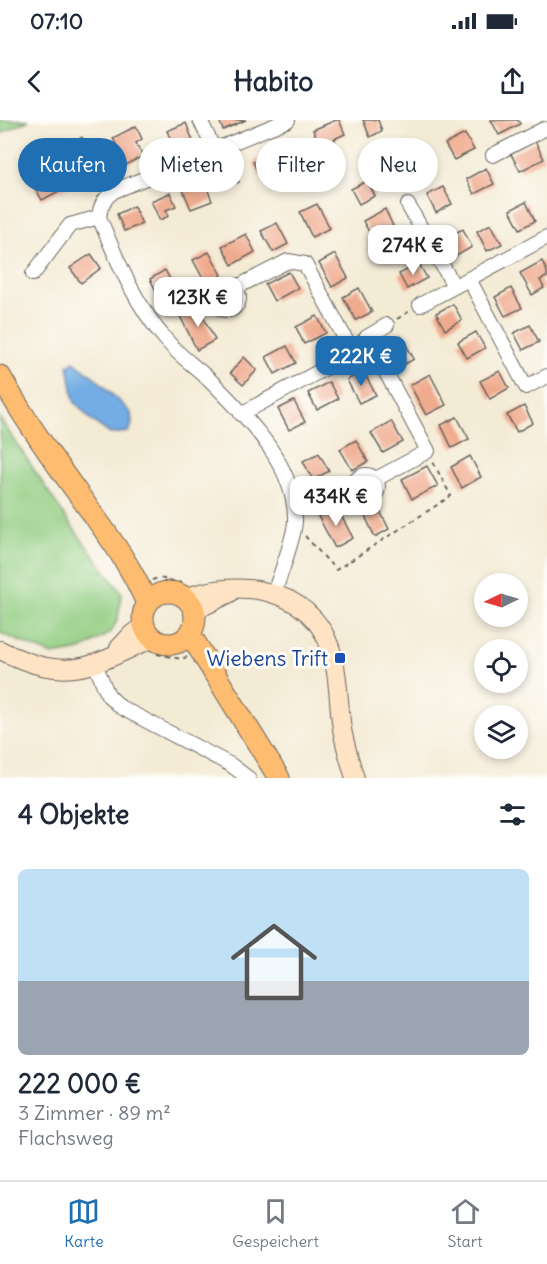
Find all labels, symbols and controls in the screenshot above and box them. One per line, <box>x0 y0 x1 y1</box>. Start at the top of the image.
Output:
text: 07:10 <box>30 7 83 35</box>
text: Habito <box>233 64 314 98</box>
icon: back <box>18 65 51 98</box>
icon: share <box>496 65 529 98</box>
chip: Kaufen <box>18 138 127 192</box>
chip: Mieten <box>139 138 244 192</box>
chip: Filter <box>256 138 346 192</box>
chip: Neu <box>358 138 438 192</box>
pin: 274K € <box>364 225 462 276</box>
text: 274K € <box>382 232 444 257</box>
pin: 123K € <box>149 277 247 328</box>
text: 123K € <box>168 284 228 309</box>
pin: 222K € <box>312 336 410 387</box>
text: 222K € <box>330 343 392 368</box>
pin: 434K € <box>287 476 385 527</box>
text: 434K € <box>304 483 368 508</box>
north arrow <box>474 573 528 627</box>
map controls <box>474 573 528 759</box>
button: locate <box>474 639 528 693</box>
place label: Wiebens Trift <box>206 645 328 672</box>
marker: Wiebens Trift <box>333 651 347 665</box>
button: layers <box>474 705 528 759</box>
text: 4 Objekte <box>18 798 129 831</box>
icon: filters <box>496 798 529 831</box>
icon: home <box>220 908 328 1016</box>
text: 222 000 € <box>18 1067 141 1100</box>
text: 3 Zimmer · 89 m² <box>18 1100 171 1125</box>
text: Flachsweg <box>18 1125 114 1150</box>
tab: Karte <box>64 1195 104 1251</box>
tab: Gespeichert <box>232 1195 319 1251</box>
tab: Start <box>448 1195 483 1251</box>

